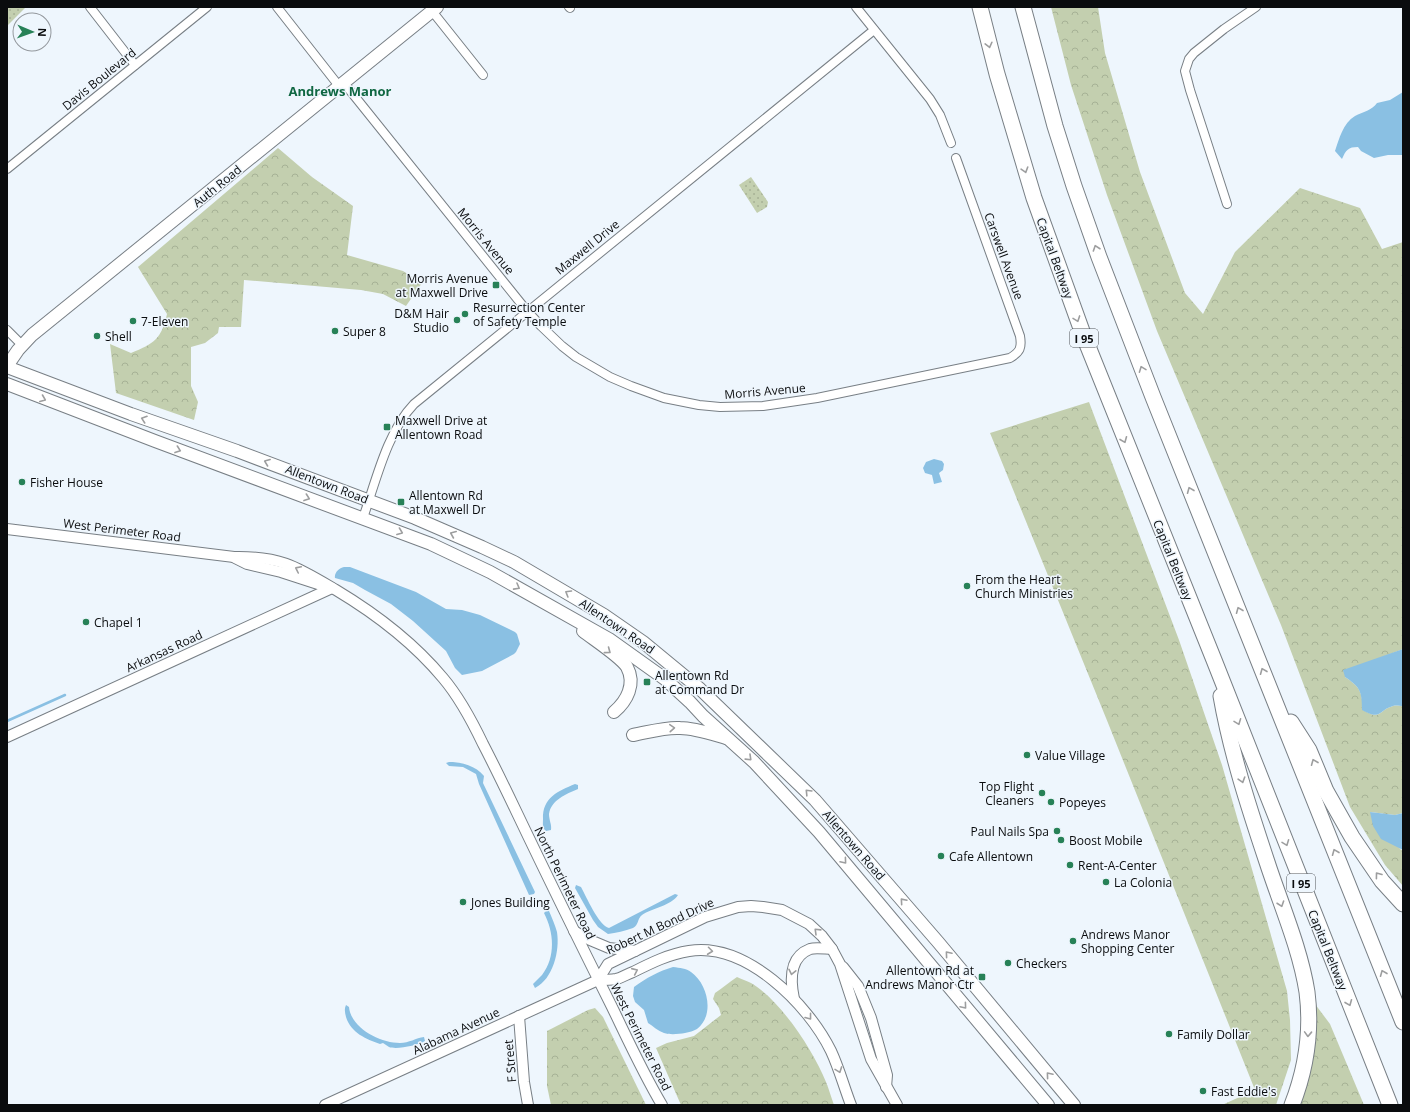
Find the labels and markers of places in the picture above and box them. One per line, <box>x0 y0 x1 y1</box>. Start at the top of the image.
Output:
place label: Morris Avenue at Maxwell Drive <box>396 270 488 301</box>
marker: Morris Avenue at Maxwell Drive <box>491 280 501 290</box>
place label: Resurrection Center of Safety Temple <box>473 299 585 330</box>
place label: D&M Hair Studio <box>394 305 449 336</box>
marker: Resurrection Center of Safety Temple <box>460 309 470 319</box>
place label: 7-Eleven <box>141 313 188 330</box>
marker: D&M Hair Studio <box>452 315 462 325</box>
marker: 7-Eleven <box>128 316 138 326</box>
place label: Super 8 <box>343 323 386 340</box>
marker: Super 8 <box>330 326 340 336</box>
place label: Shell <box>105 328 132 345</box>
marker: Shell <box>92 331 102 341</box>
place label: Maxwell Drive at Allentown Road <box>395 412 487 443</box>
marker: Maxwell Drive at Allentown Road <box>382 422 392 432</box>
place label: Fisher House <box>30 474 103 491</box>
marker: Fisher House <box>17 477 27 487</box>
place label: Allentown Rd at Maxwell Dr <box>409 487 486 518</box>
marker: Allentown Rd at Maxwell Dr <box>396 497 406 507</box>
place label: From the Heart Church Ministries <box>975 571 1073 602</box>
marker: From the Heart Church Ministries <box>962 581 972 591</box>
place label: Chapel 1 <box>94 614 143 631</box>
marker: Chapel 1 <box>81 617 91 627</box>
place label: Allentown Rd at Command Dr <box>655 667 744 698</box>
marker: Allentown Rd at Command Dr <box>642 677 652 687</box>
place label: Value Village <box>1035 747 1105 764</box>
marker: Value Village <box>1022 750 1032 760</box>
place label: Top Flight Cleaners <box>979 778 1034 809</box>
marker: Top Flight Cleaners <box>1037 788 1047 798</box>
place label: Popeyes <box>1059 794 1106 811</box>
marker: Popeyes <box>1046 797 1056 807</box>
place label: Paul Nails Spa <box>970 823 1049 840</box>
marker: Paul Nails Spa <box>1052 826 1062 836</box>
place label: Boost Mobile <box>1069 832 1143 849</box>
marker: Boost Mobile <box>1056 835 1066 845</box>
place label: Cafe Allentown <box>949 848 1033 865</box>
marker: Cafe Allentown <box>936 851 946 861</box>
place label: Rent-A-Center <box>1078 857 1157 874</box>
marker: Rent-A-Center <box>1065 860 1075 870</box>
place label: La Colonia <box>1114 874 1172 891</box>
marker: La Colonia <box>1101 877 1111 887</box>
place label: Jones Building <box>470 894 550 911</box>
marker: Jones Building <box>458 897 468 907</box>
place label: Andrews Manor Shopping Center <box>1081 926 1175 957</box>
marker: Andrews Manor Shopping Center <box>1068 936 1078 946</box>
place label: Checkers <box>1016 955 1067 972</box>
marker: Checkers <box>1003 958 1013 968</box>
place label: Allentown Rd at Andrews Manor Ctr <box>865 962 974 993</box>
marker: Allentown Rd at Andrews Manor Ctr <box>977 972 987 982</box>
place label: Family Dollar <box>1177 1026 1250 1043</box>
marker: Family Dollar <box>1164 1029 1174 1039</box>
place label: Fast Eddie's <box>1211 1083 1277 1100</box>
marker: Fast Eddie's <box>1198 1086 1208 1096</box>

